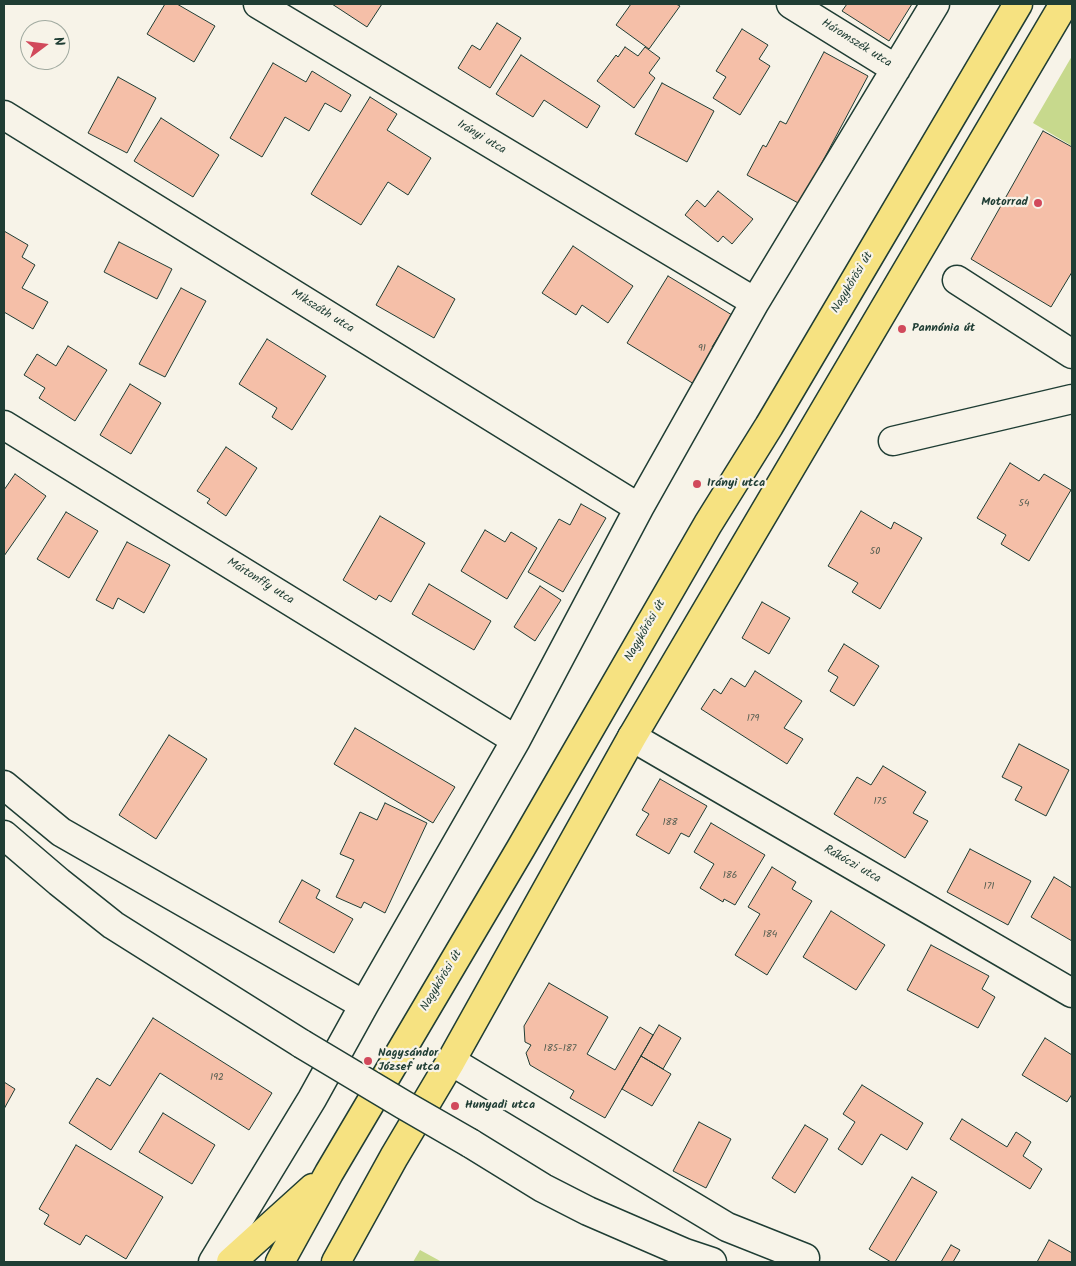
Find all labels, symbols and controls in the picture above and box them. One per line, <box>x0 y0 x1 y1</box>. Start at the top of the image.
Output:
street label: Háromszék utca <box>818 17 894 71</box>
north arrow <box>20 20 70 70</box>
text: N <box>47 34 70 48</box>
street label: Irányi utca <box>454 118 508 158</box>
place label: Motorrad <box>981 196 1028 210</box>
marker: Motorrad <box>1032 197 1044 209</box>
street label: Nagykőrösi út <box>829 250 877 316</box>
street label: Mikszáth utca <box>288 287 356 337</box>
place label: Pannónia út <box>912 322 975 336</box>
marker: Pannónia út <box>896 323 908 335</box>
house number: 91 <box>698 343 706 355</box>
place label: Irányi utca <box>707 477 765 491</box>
marker: Irányi utca <box>691 478 703 490</box>
house number: 54 <box>1019 498 1029 510</box>
house number: 50 <box>870 546 880 558</box>
street label: Mártonffy utca <box>224 556 296 608</box>
street label: Nagykőrösi út <box>623 598 669 664</box>
house number: 179 <box>747 713 759 725</box>
house number: 175 <box>873 796 887 808</box>
house number: 188 <box>662 817 678 829</box>
street label: Rákóczi utca <box>821 843 883 887</box>
house number: 186 <box>723 870 737 882</box>
house number: 171 <box>984 881 994 893</box>
house number: 184 <box>763 929 777 941</box>
street label: Nagykőrösi út <box>418 948 466 1014</box>
house number: 185-187 <box>544 1043 576 1055</box>
place label: Nagysándor József utca <box>378 1047 440 1075</box>
marker: Nagysándor József utca <box>362 1055 374 1067</box>
house number: 192 <box>210 1072 224 1084</box>
place label: Hunyadi utca <box>465 1099 535 1113</box>
marker: Hunyadi utca <box>449 1100 461 1112</box>

